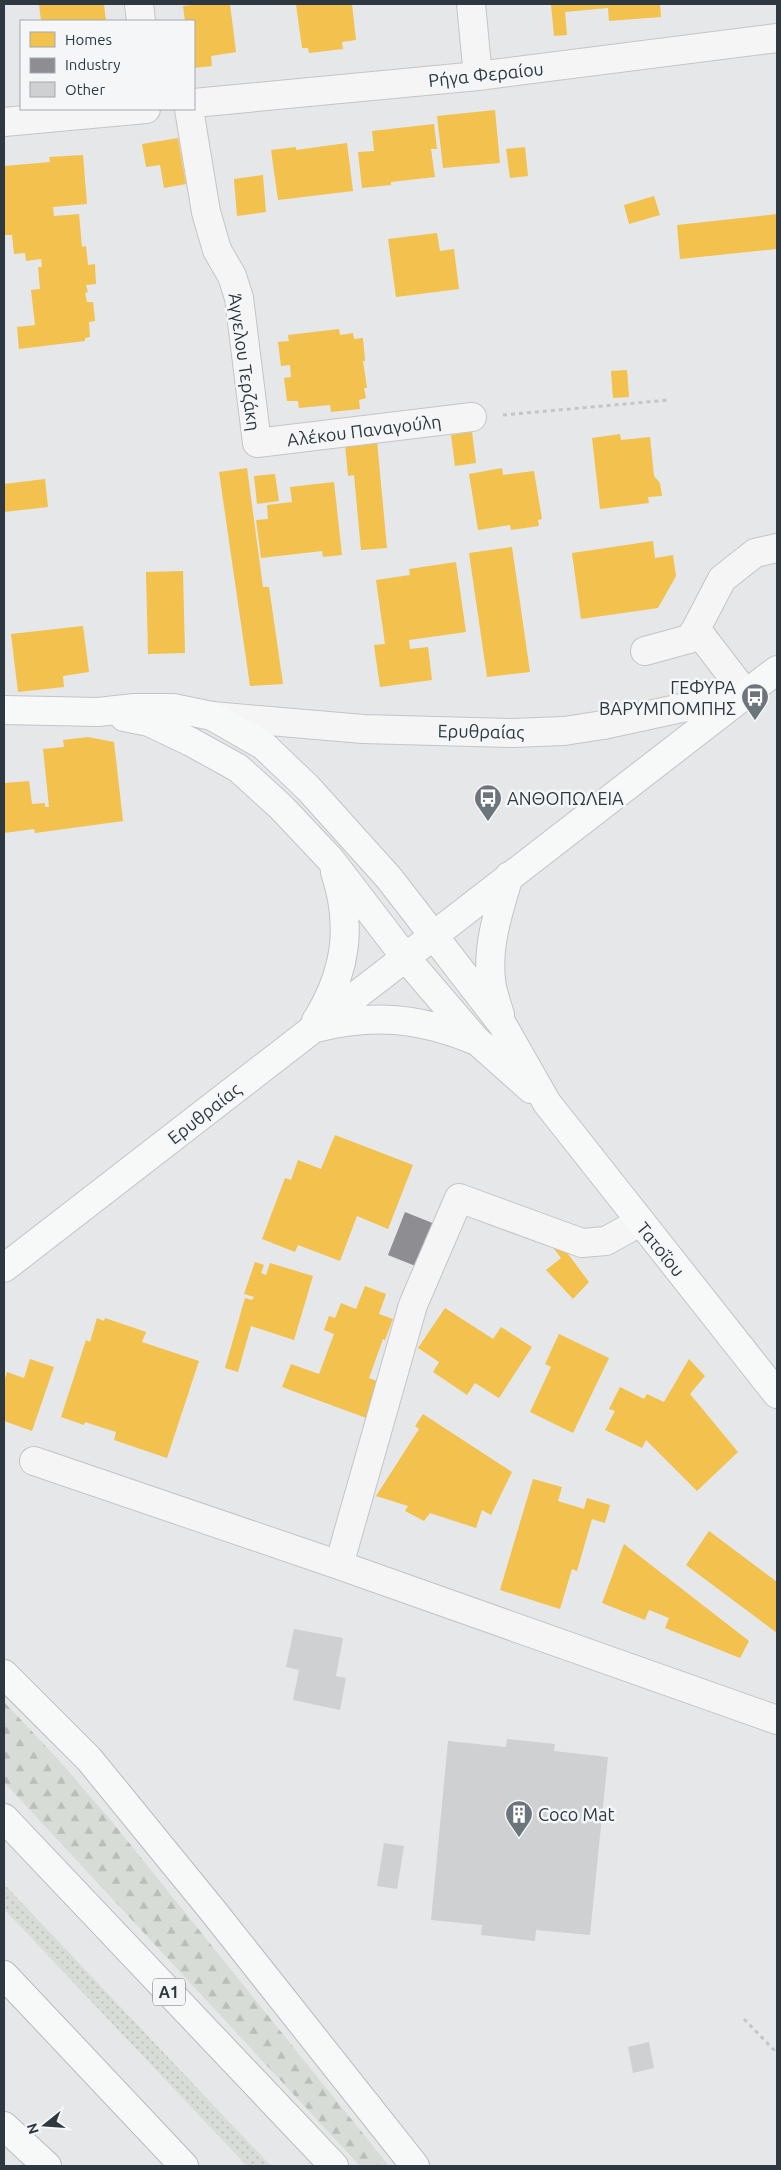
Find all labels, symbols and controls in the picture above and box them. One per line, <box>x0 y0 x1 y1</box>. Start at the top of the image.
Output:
legend <box>20 20 195 110</box>
text: Homes <box>65 31 112 48</box>
text: Industry <box>65 56 120 73</box>
street label: Ρήγα Φεραίου <box>427 58 545 90</box>
text: Other <box>65 81 105 98</box>
street label: Άγγελου Τερζάκη <box>224 292 265 432</box>
street label: Αλέκου Παναγούλη <box>286 411 442 449</box>
place label: ΓΕΦΥΡΑ ΒΑΡΥΜΠΟΜΠΗΣ <box>599 677 736 718</box>
bus stop icon: ΓΕΦΥΡΑ ΒΑΡΥΜΠΟΜΠΗΣ <box>740 682 770 721</box>
street label: Ερυθραίας <box>437 720 525 743</box>
bus stop icon: ΑΝΘΟΠΩΛΕΙΑ <box>473 783 503 822</box>
place label: ΑΝΘΟΠΩΛΕΙΑ <box>507 788 624 808</box>
street label: Ερυθραίας <box>164 1078 245 1148</box>
street label: Τατοΐου <box>633 1218 689 1280</box>
building icon: Coco Mat <box>504 1799 534 1838</box>
place label: Coco Mat <box>538 1804 614 1824</box>
road number: Α1 <box>153 1978 185 2005</box>
north arrow <box>20 2100 70 2150</box>
text: N <box>23 2121 42 2136</box>

